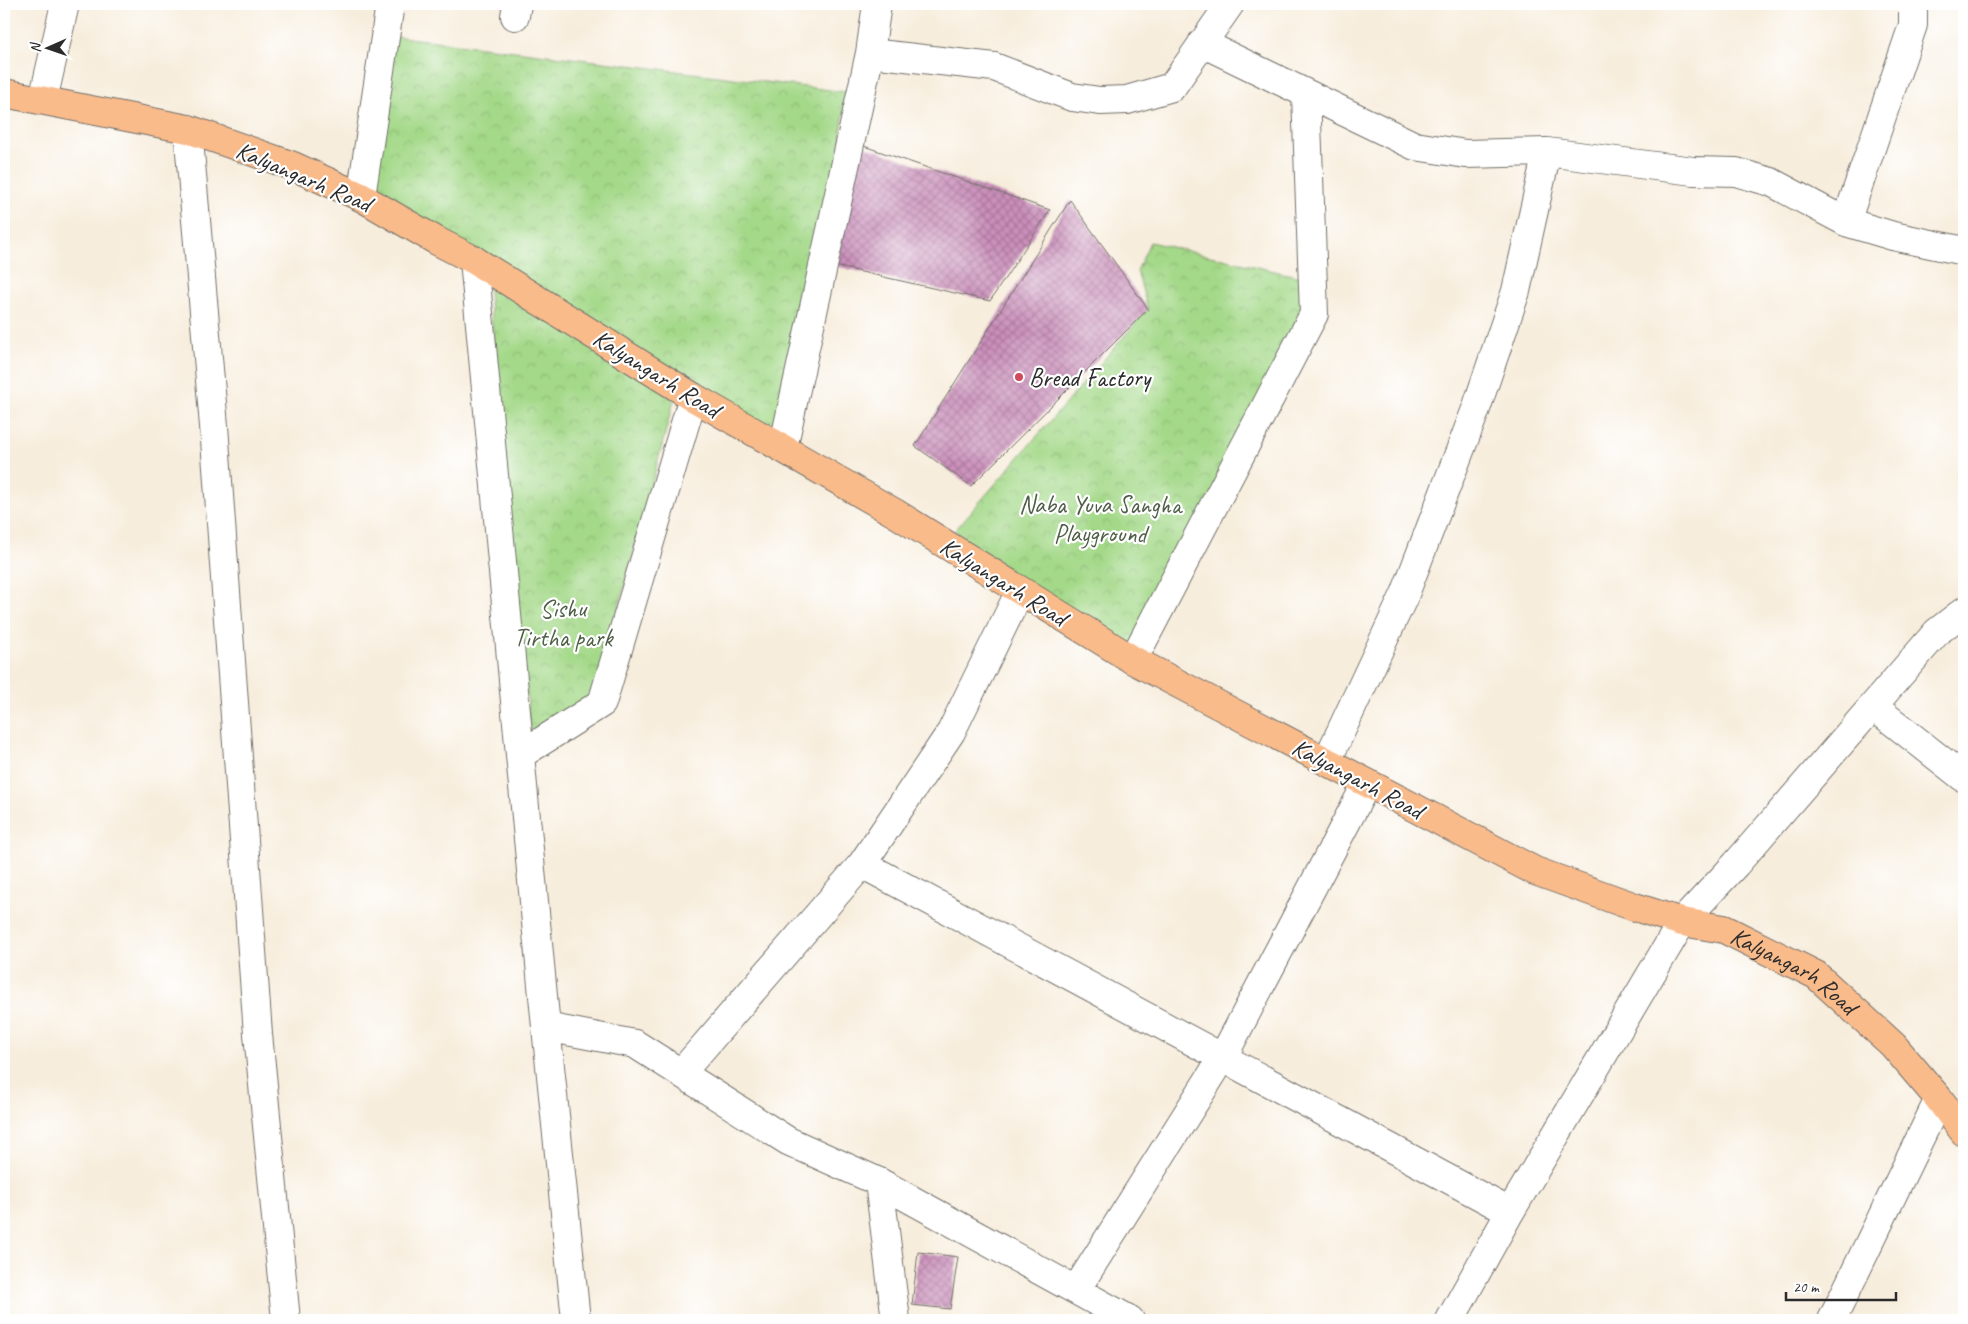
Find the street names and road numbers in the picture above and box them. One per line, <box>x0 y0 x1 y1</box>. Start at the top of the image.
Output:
street label: Kalyangarh Road <box>231 134 380 221</box>
street label: Kalyangarh Road <box>587 322 729 428</box>
street label: Kalyangarh Road <box>934 530 1076 636</box>
street label: Kalyangarh Road <box>1287 731 1432 829</box>
street label: Kalyangarh Road <box>1725 920 1867 1025</box>

